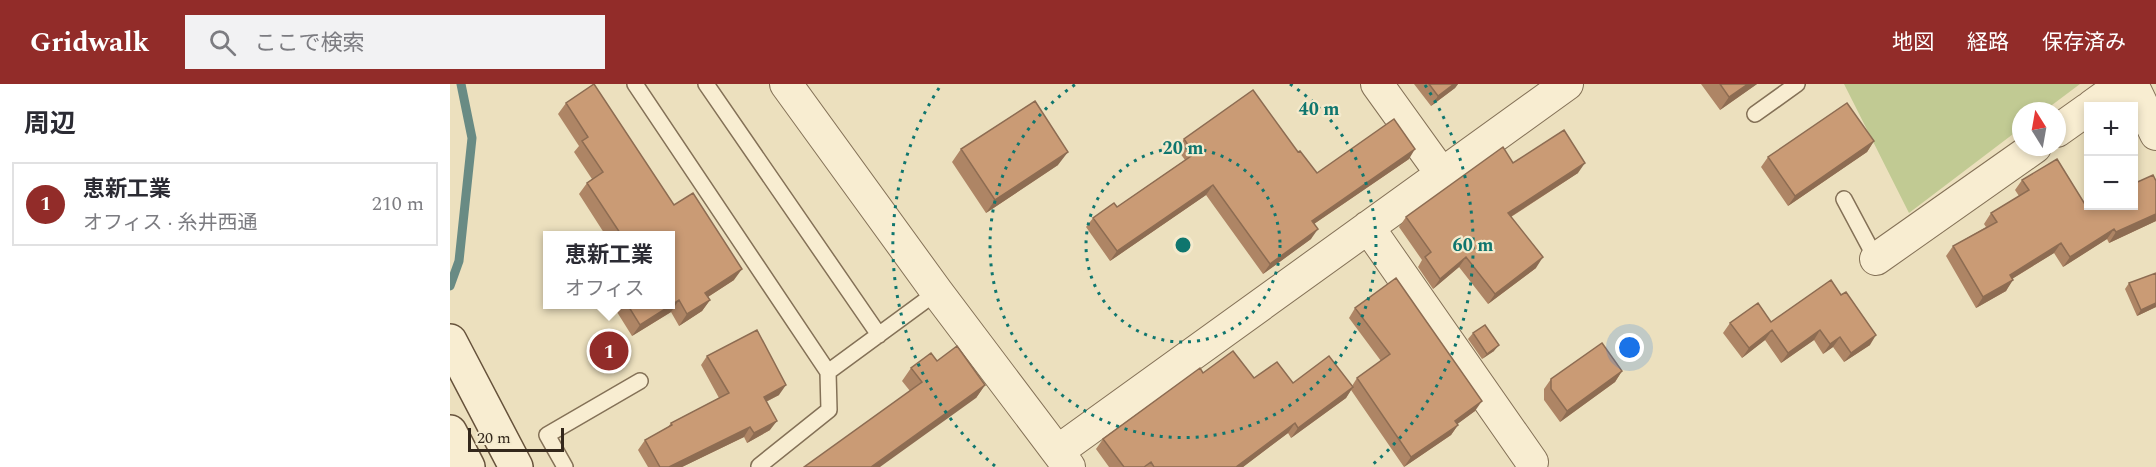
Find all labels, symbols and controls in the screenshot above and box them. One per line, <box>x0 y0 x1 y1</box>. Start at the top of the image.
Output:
search box <box>185 15 605 69</box>
text: Gridwalk <box>30 21 149 64</box>
icon: search <box>206 26 239 59</box>
text: ここで検索 <box>254 27 365 60</box>
text: 地図 <box>1892 27 1934 59</box>
text: 経路 <box>1967 27 2009 59</box>
text: 保存済み <box>2042 27 2126 59</box>
text: 40 m <box>1299 96 1339 123</box>
north arrow <box>2012 102 2066 156</box>
map controls <box>2084 102 2138 210</box>
button: + <box>2084 102 2138 156</box>
text: 周辺 <box>24 104 76 144</box>
text: 20 m <box>1163 135 1203 162</box>
button: − <box>2084 156 2138 210</box>
text: 恵新工業 <box>83 173 171 206</box>
text: 1 <box>40 189 51 219</box>
text: 210 m <box>372 189 424 219</box>
text: オフィス · 糸井西通 <box>83 208 258 238</box>
popup <box>543 231 675 309</box>
text: 60 m <box>1453 232 1493 259</box>
centre of rings <box>1173 235 1193 255</box>
text: 恵新工業 <box>565 239 653 272</box>
text: オフィス <box>565 274 645 304</box>
pin: 1 <box>590 328 628 374</box>
your location <box>1615 333 1644 362</box>
scale bar <box>468 425 564 452</box>
text: 20 m <box>477 426 511 450</box>

